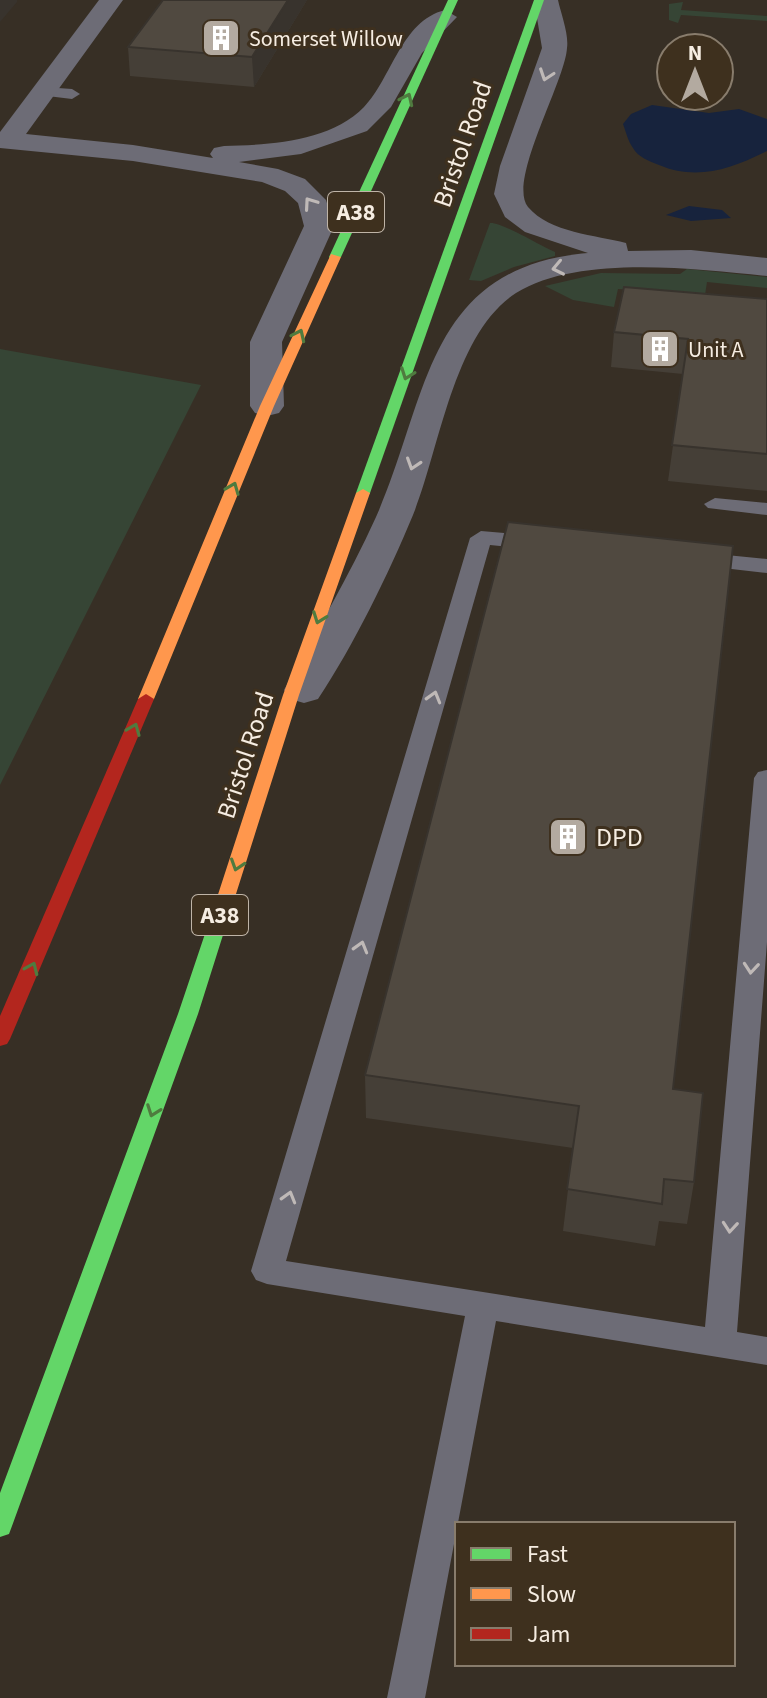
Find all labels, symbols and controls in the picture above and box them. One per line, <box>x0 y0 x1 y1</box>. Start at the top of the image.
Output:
building icon: Somerset Willow <box>200 17 242 59</box>
place label: Somerset Willow <box>249 23 403 55</box>
north arrow <box>655 32 735 112</box>
text: N <box>688 37 702 69</box>
one-way arrow <box>539 68 555 82</box>
street label: Bristol Road <box>424 76 501 212</box>
one-way arrow <box>397 93 413 107</box>
road number: A38 <box>328 192 384 232</box>
one-way arrow <box>305 197 320 212</box>
one-way arrow <box>552 259 565 276</box>
building icon: Unit A <box>639 328 681 370</box>
one-way arrow <box>289 329 305 344</box>
place label: Unit A <box>688 334 743 366</box>
one-way arrow <box>400 366 417 380</box>
one-way arrow <box>406 457 422 470</box>
one-way arrow <box>223 482 240 496</box>
one-way arrow <box>312 610 329 624</box>
street label: Bristol Road <box>208 687 283 823</box>
one-way arrow <box>425 691 441 705</box>
one-way arrow <box>124 723 141 737</box>
building icon: DPD <box>547 816 589 858</box>
place label: DPD <box>596 819 643 856</box>
one-way arrow <box>230 857 246 871</box>
road number: A38 <box>192 895 248 935</box>
one-way arrow <box>352 940 369 954</box>
one-way arrow <box>22 961 38 976</box>
one-way arrow <box>743 962 760 975</box>
one-way arrow <box>146 1103 163 1117</box>
one-way arrow <box>280 1190 296 1204</box>
one-way arrow <box>722 1221 739 1234</box>
legend <box>455 1522 735 1666</box>
text: Fast <box>527 1537 568 1572</box>
text: Slow <box>527 1577 576 1612</box>
text: Jam <box>527 1617 571 1652</box>

